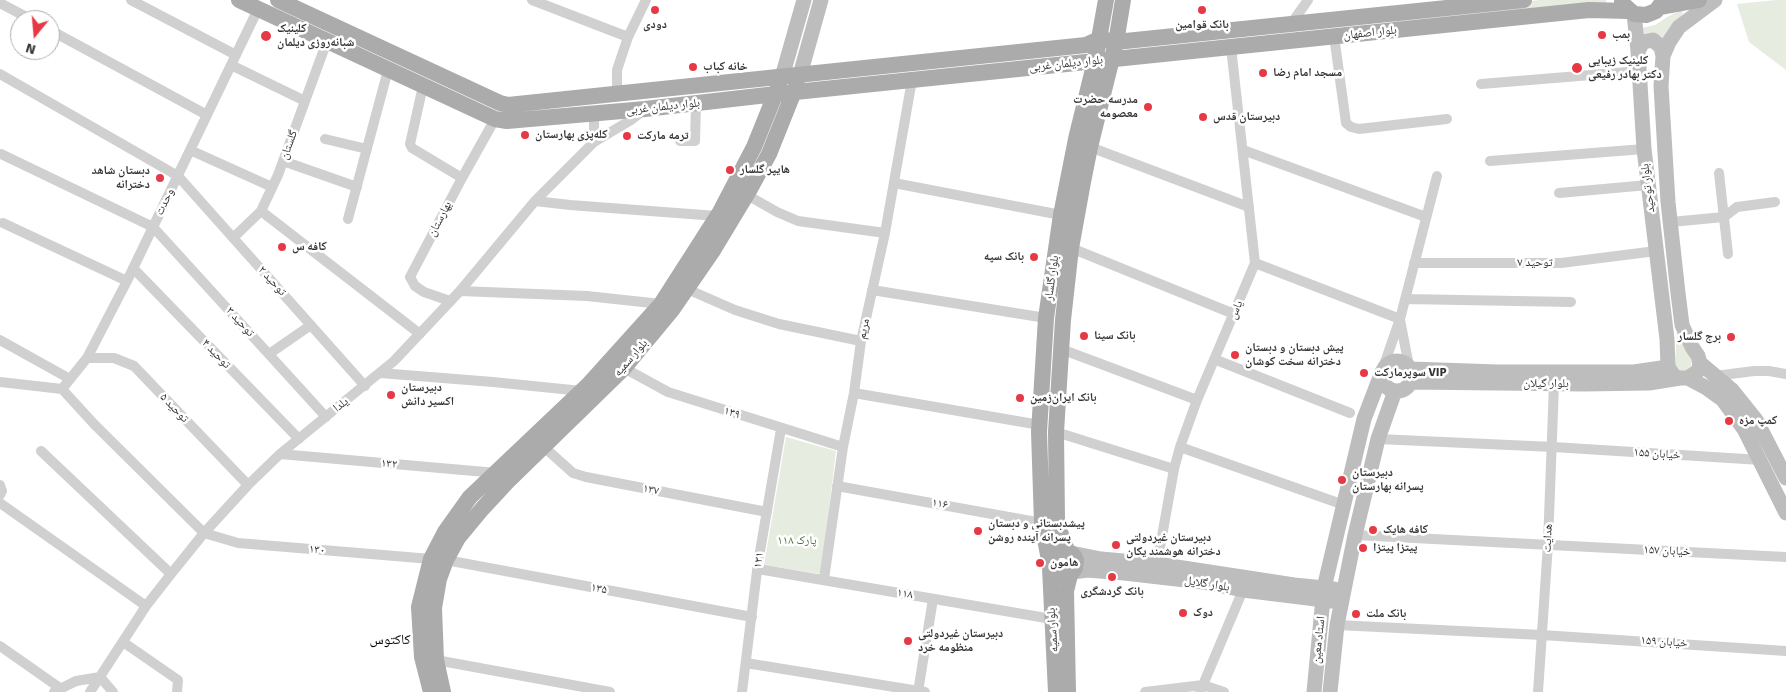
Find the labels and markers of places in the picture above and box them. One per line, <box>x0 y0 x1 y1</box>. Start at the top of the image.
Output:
marker: دودی <box>649 4 661 16</box>
marker: بانک قوامین <box>1196 4 1208 16</box>
place label: دودی <box>643 18 667 32</box>
place label: بانک قوامین <box>1175 18 1229 32</box>
place label: کلینیک شبانه‌روزی دیلمان <box>277 22 354 50</box>
place label: بمب <box>1612 28 1630 42</box>
marker: کلینیک شبانه‌روزی دیلمان <box>259 29 273 43</box>
marker: بمب <box>1596 29 1608 41</box>
place label: کلینیک زیبایی دکتر بهادر رفیعی <box>1588 54 1662 82</box>
place label: خانه کباب <box>703 60 748 74</box>
marker: خانه کباب <box>687 61 699 73</box>
marker: کلینیک زیبایی دکتر بهادر رفیعی <box>1570 61 1584 75</box>
place label: مسجد امام رضا <box>1273 66 1342 80</box>
marker: مسجد امام رضا <box>1257 67 1269 79</box>
place label: مدرسه حضرت معصومه <box>1073 93 1138 121</box>
marker: مدرسه حضرت معصومه <box>1142 101 1154 113</box>
place label: دبیرستان قدس <box>1213 110 1280 124</box>
marker: دبیرستان قدس <box>1197 111 1209 123</box>
place label: کله‌پزی بهارستان <box>535 128 607 142</box>
marker: کله‌پزی بهارستان <box>519 129 531 141</box>
place label: ترمه مارکت <box>637 129 689 143</box>
marker: ترمه مارکت <box>621 130 633 142</box>
place label: هایپر گلسار <box>740 163 790 177</box>
place label: دبستان شاهد دخترانه <box>92 164 150 192</box>
marker: هایپر گلسار <box>724 164 736 176</box>
marker: دبستان شاهد دخترانه <box>154 172 166 184</box>
place label: کافه س <box>292 240 327 254</box>
marker: کافه س <box>276 241 288 253</box>
place label: بانک سپه <box>984 250 1024 264</box>
marker: بانک سپه <box>1028 251 1040 263</box>
place label: بانک سینا <box>1094 329 1136 343</box>
marker: بانک سینا <box>1078 330 1090 342</box>
place label: برج گلسار <box>1678 330 1721 344</box>
marker: برج گلسار <box>1725 331 1737 343</box>
place label: پیش دبستان و دبستان دخترانه سخت کوشان <box>1245 341 1344 369</box>
marker: پیش دبستان و دبستان دخترانه سخت کوشان <box>1229 349 1241 361</box>
place label: سوپرمارکت VIP <box>1374 366 1447 380</box>
marker: سوپرمارکت VIP <box>1358 367 1370 379</box>
place label: دبیرستان اکسیر دانش <box>401 381 454 409</box>
marker: دبیرستان اکسیر دانش <box>385 389 397 401</box>
place label: بانک ایران‌زمین <box>1030 391 1097 405</box>
marker: بانک ایران‌زمین <box>1014 392 1026 404</box>
place label: کمپ مزه <box>1739 414 1777 428</box>
marker: کمپ مزه <box>1723 415 1735 427</box>
place label: دبیرستان پسرانه بهارستان <box>1352 466 1424 494</box>
marker: دبیرستان پسرانه بهارستان <box>1336 474 1348 486</box>
place label: پیشدبستانی و دبستان پسرانه آینده روشن <box>988 517 1085 545</box>
place label: کافه هایک <box>1383 523 1428 537</box>
marker: کافه هایک <box>1367 524 1379 536</box>
marker: پیشدبستانی و دبستان پسرانه آینده روشن <box>972 525 984 537</box>
place label: دبیرستان غیردولتی دخترانه هوشمند یکان <box>1126 531 1221 559</box>
marker: دبیرستان غیردولتی دخترانه هوشمند یکان <box>1110 539 1122 551</box>
place label: پیتزا پیتزا <box>1373 541 1417 555</box>
marker: پیتزا پیتزا <box>1357 542 1369 554</box>
place label: هامون <box>1050 556 1078 570</box>
marker: هامون <box>1034 557 1046 569</box>
marker: بانک گردشگری <box>1106 571 1118 583</box>
place label: بانک گردشگری <box>1080 585 1144 599</box>
place label: دوک <box>1193 606 1213 620</box>
marker: دوک <box>1177 607 1189 619</box>
place label: بانک ملت <box>1366 607 1406 621</box>
marker: بانک ملت <box>1350 608 1362 620</box>
place label: دبیرستان غیردولتی منظومه خرد <box>918 627 1003 655</box>
marker: دبیرستان غیردولتی منظومه خرد <box>902 635 914 647</box>

